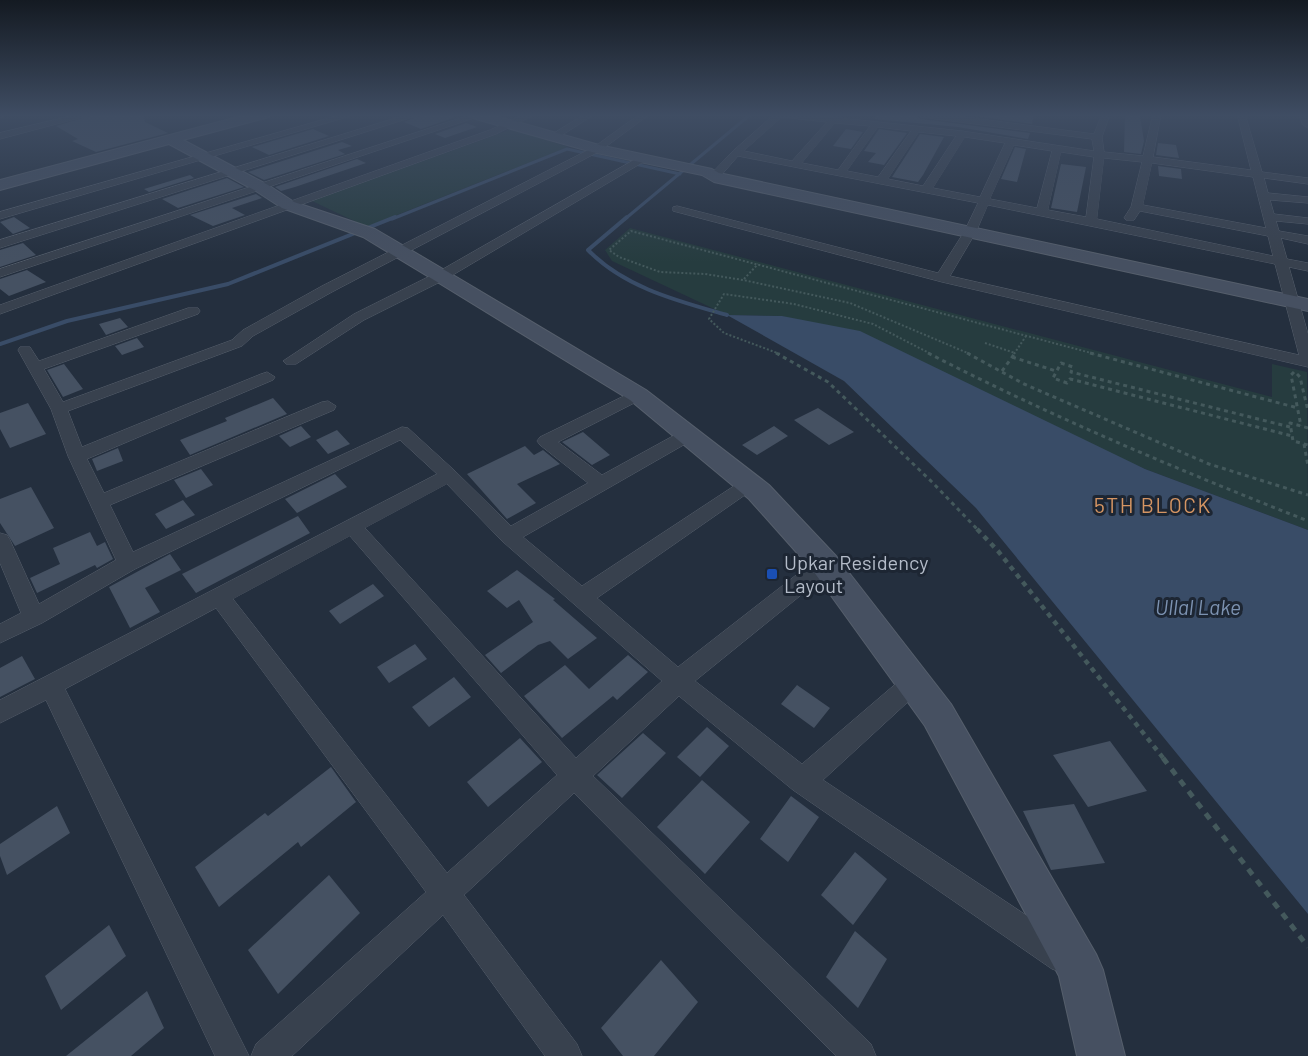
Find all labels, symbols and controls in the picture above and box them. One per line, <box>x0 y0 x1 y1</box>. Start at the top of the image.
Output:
district label: 5TH BLOCK <box>1094 492 1212 517</box>
place label: Upkar Residency Layout <box>784 550 928 597</box>
marker: Upkar Residency Layout <box>765 567 779 581</box>
water label: Ullal Lake <box>1155 594 1241 619</box>

